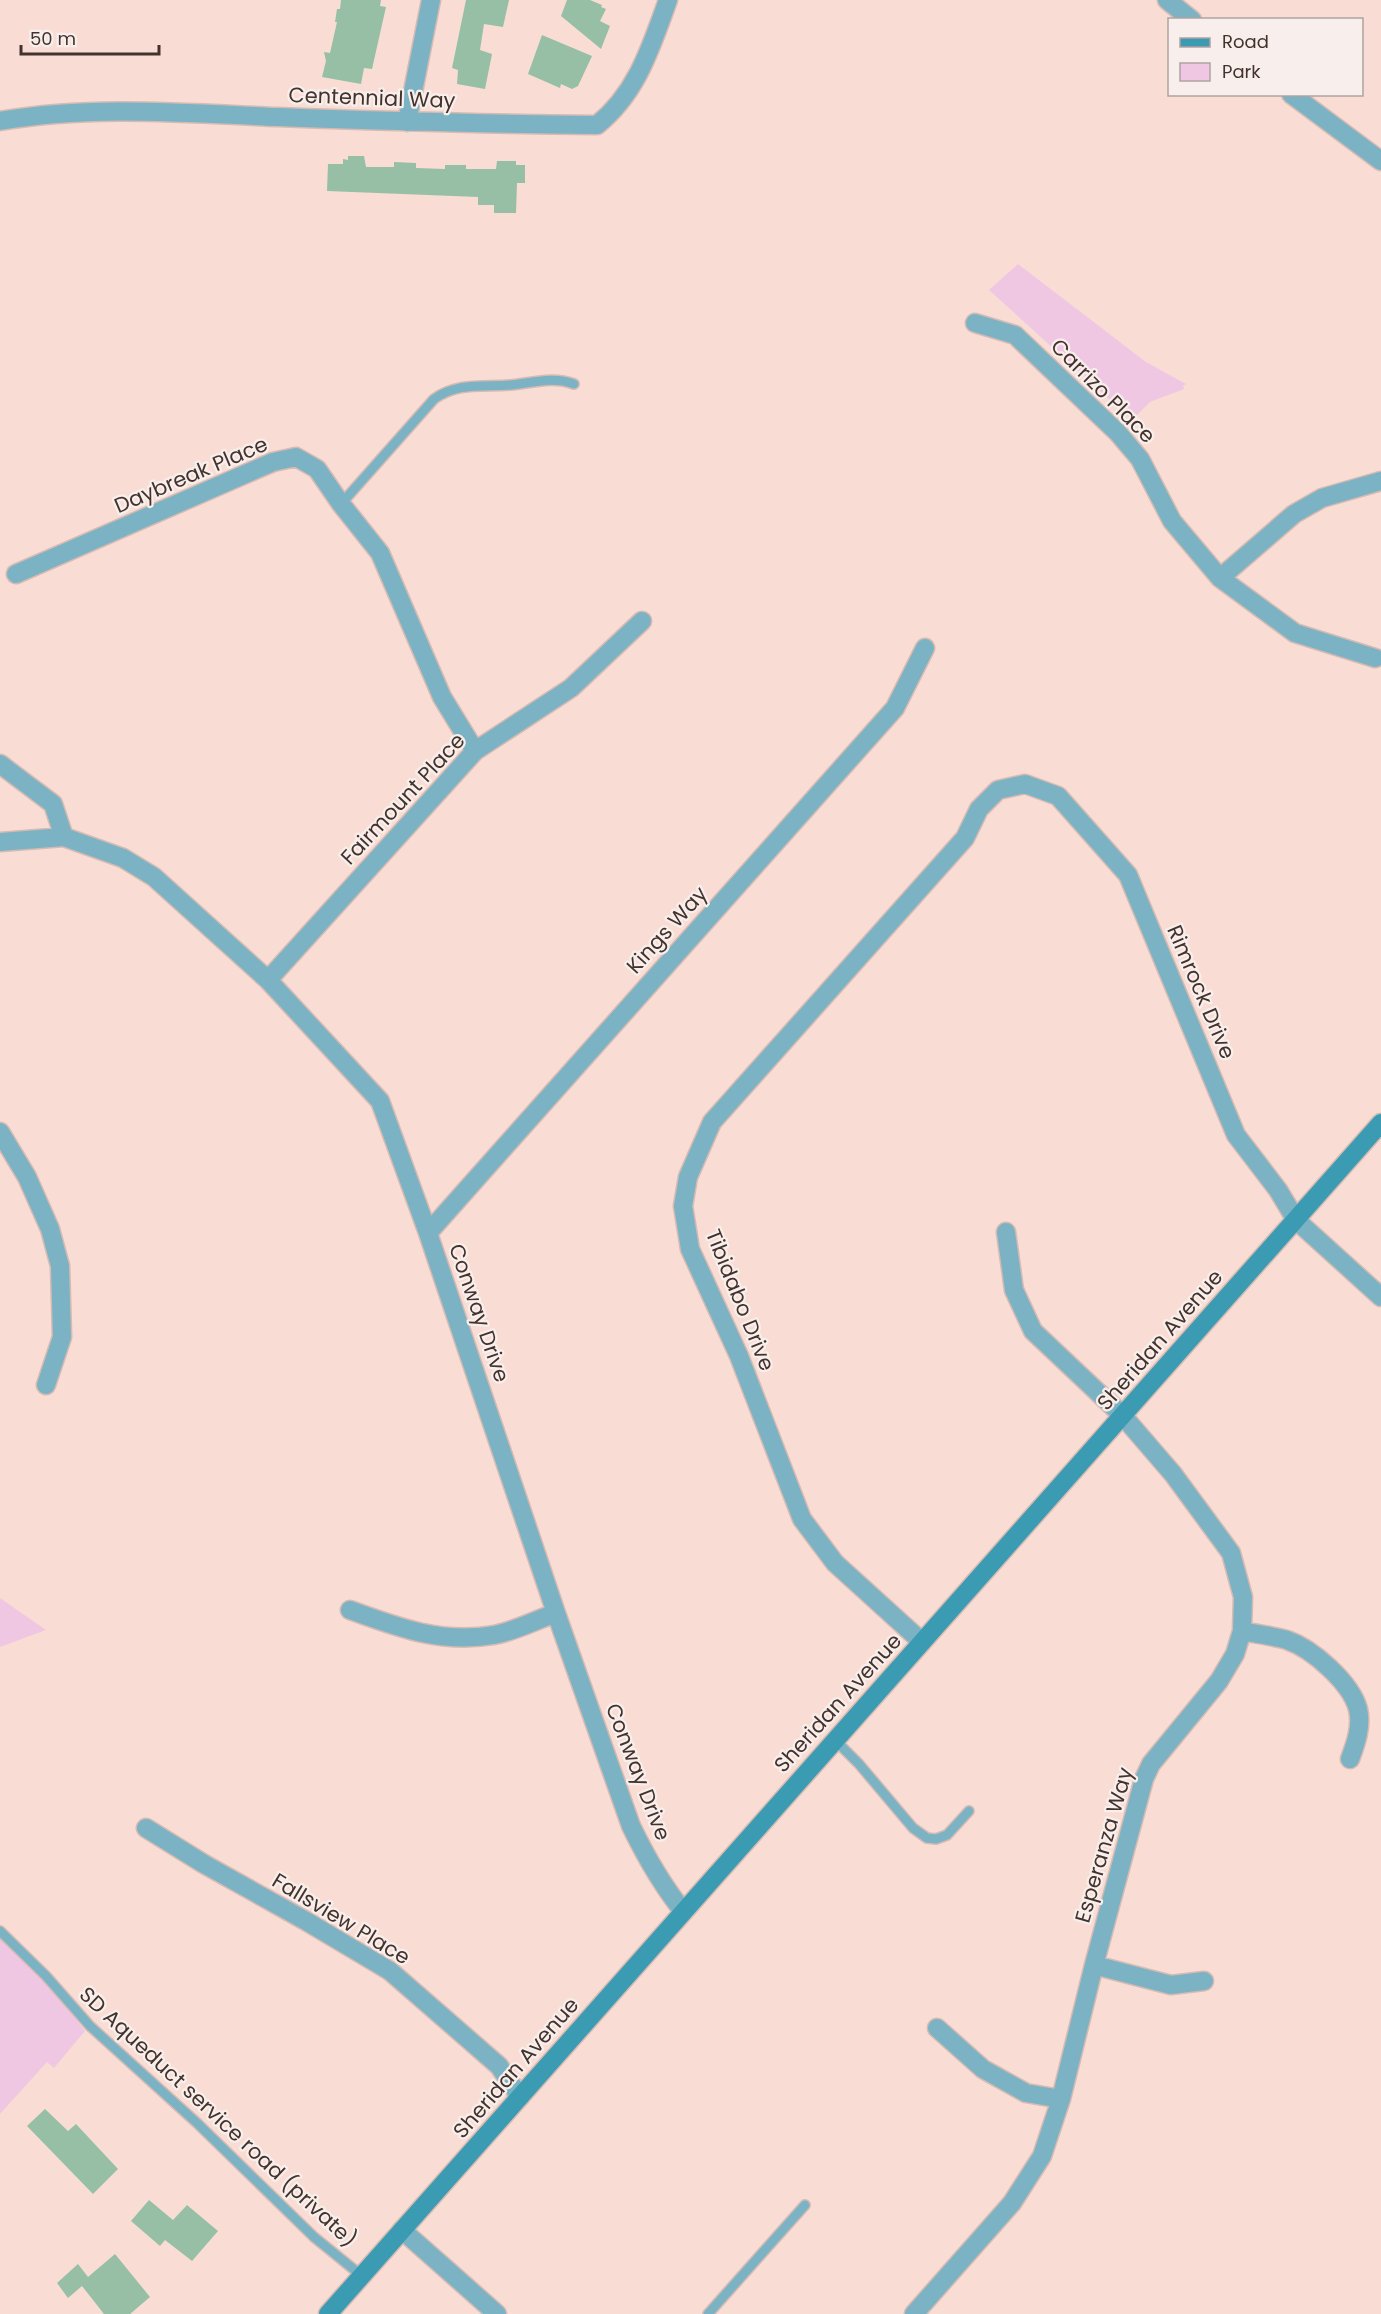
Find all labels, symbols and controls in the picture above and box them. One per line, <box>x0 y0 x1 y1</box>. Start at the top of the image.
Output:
scale bar <box>21 18 159 56</box>
legend <box>1168 18 1363 96</box>
text: 50 m <box>30 26 76 51</box>
text: Road <box>1222 29 1269 54</box>
text: Park <box>1222 59 1261 84</box>
street label: Centennial Way <box>288 80 456 115</box>
street label: Carrizo Place <box>1045 332 1162 449</box>
street label: Daybreak Place <box>110 429 272 520</box>
street label: Fairmount Place <box>334 727 471 871</box>
street label: Kings Way <box>620 880 714 980</box>
street label: Rimrock Drive <box>1160 920 1243 1063</box>
street label: Tibidabo Drive <box>699 1225 782 1375</box>
street label: Conway Drive <box>442 1240 517 1386</box>
street label: Sheridan Avenue <box>1090 1263 1229 1416</box>
street label: Sheridan Avenue <box>767 1627 908 1779</box>
street label: Conway Drive <box>599 1699 678 1845</box>
street label: Esperanza Way <box>1067 1764 1140 1926</box>
street label: Fallsview Place <box>267 1866 416 1971</box>
street label: SD Aqueduct service road (private) <box>73 1980 363 2253</box>
street label: Sheridan Avenue <box>446 1991 585 2144</box>

